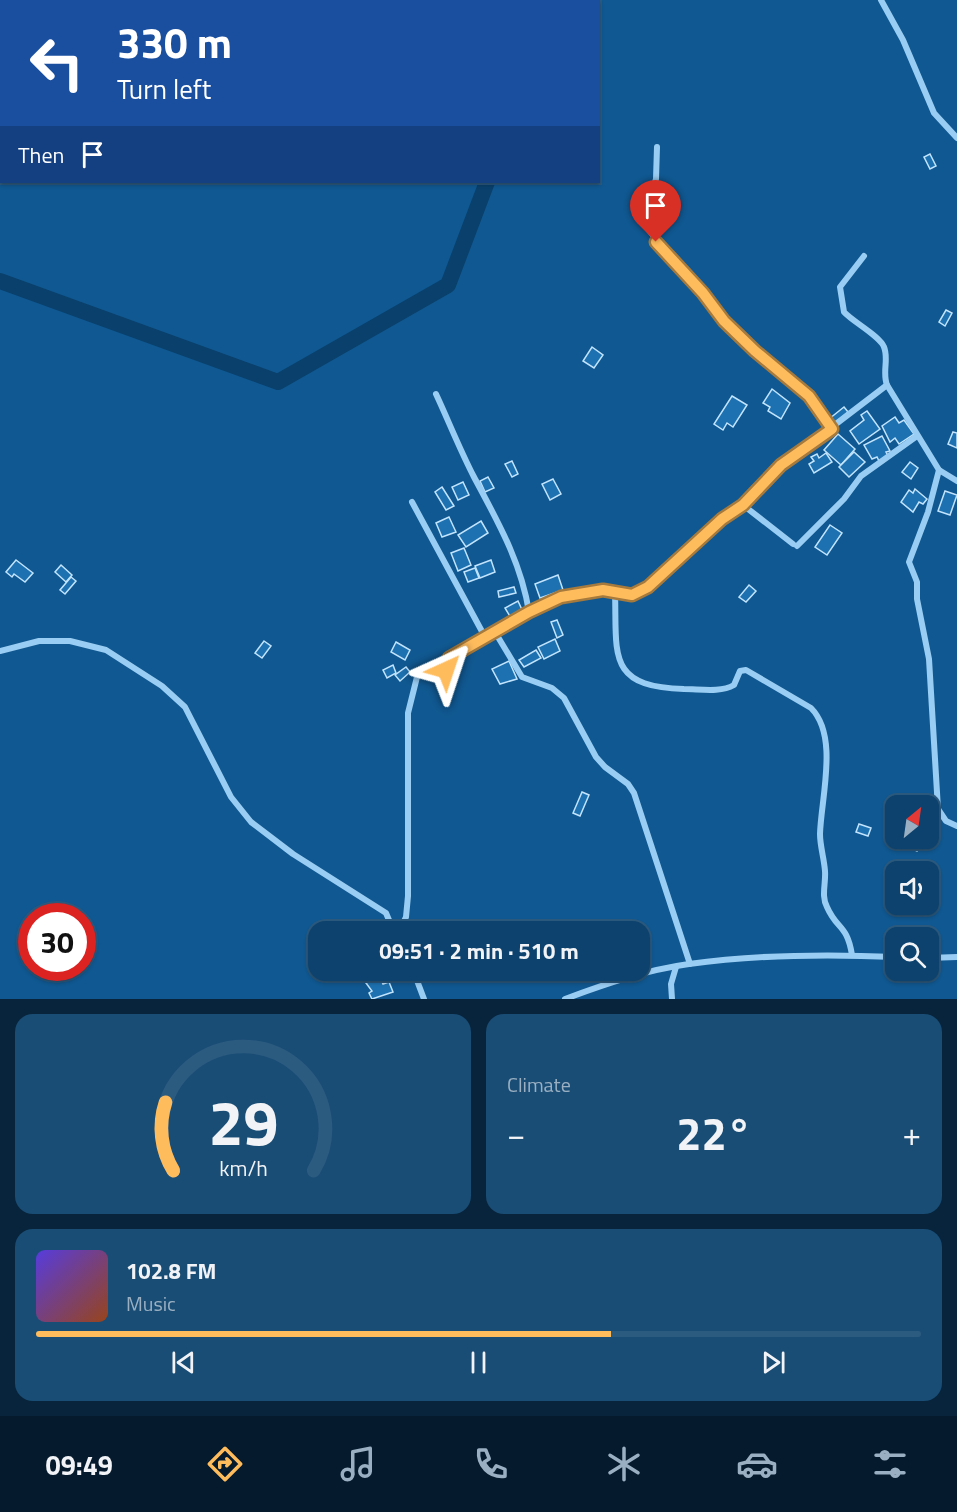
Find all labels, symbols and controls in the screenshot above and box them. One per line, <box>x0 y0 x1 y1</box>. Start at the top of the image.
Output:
text: 330 m <box>117 10 232 74</box>
icon: left <box>18 24 96 102</box>
text: Turn left <box>117 68 211 109</box>
text: Then <box>18 138 64 172</box>
icon: arrive <box>76 138 109 171</box>
pin <box>630 180 681 242</box>
icon: arrive <box>639 189 672 222</box>
position arrow <box>414 638 478 702</box>
north arrow <box>885 795 939 849</box>
map controls <box>885 795 939 981</box>
button: sound <box>885 861 939 915</box>
speed limit sign: 30 <box>18 903 96 981</box>
button: search <box>885 927 939 981</box>
text: 09:51 · 2 min · 510 m <box>379 934 579 968</box>
text: Climate <box>507 1069 571 1100</box>
text: 29 <box>208 1074 278 1169</box>
text: 22° <box>676 1099 752 1167</box>
text: − <box>507 1109 525 1159</box>
text: + <box>903 1109 921 1159</box>
text: km/h <box>219 1152 267 1184</box>
text: 102.8 FM <box>126 1254 216 1288</box>
text: Music <box>126 1288 176 1319</box>
icon: previous <box>167 1346 200 1379</box>
icon: pause <box>462 1346 495 1379</box>
icon: next <box>757 1346 790 1379</box>
icon: directions <box>204 1443 246 1485</box>
icon: music <box>337 1443 379 1485</box>
icon: phone <box>470 1443 512 1485</box>
icon: climate <box>603 1443 645 1485</box>
icon: car <box>736 1443 778 1485</box>
icon: filters <box>869 1443 911 1485</box>
text: 09:49 <box>46 1444 113 1485</box>

